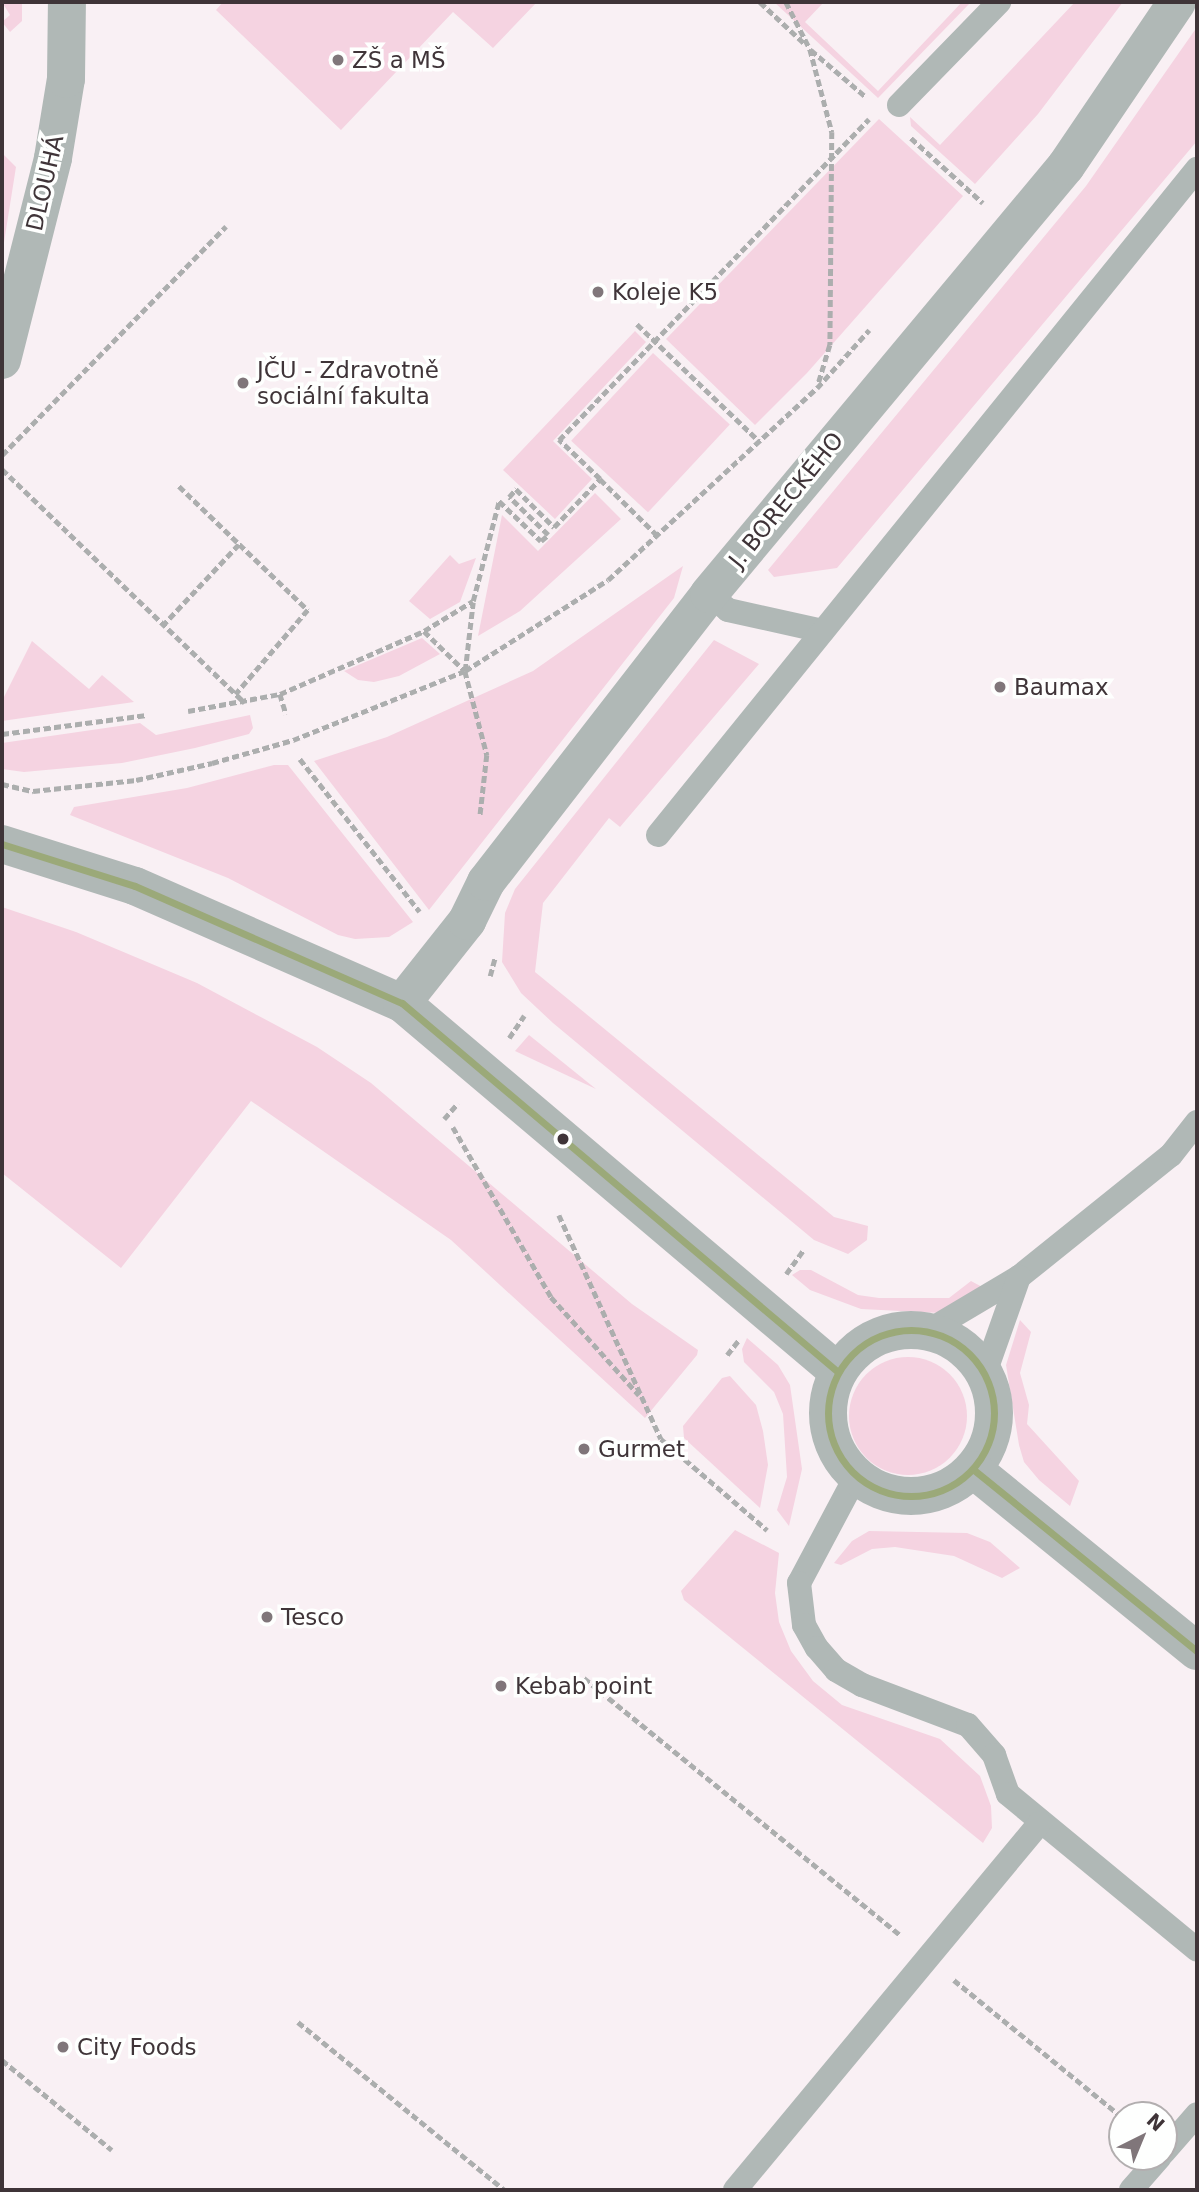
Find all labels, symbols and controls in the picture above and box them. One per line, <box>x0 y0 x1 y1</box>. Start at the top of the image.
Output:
place label: ZŠ a MŠ <box>352 46 446 74</box>
marker: ZŠ a MŠ <box>330 52 346 68</box>
street label: DLOUHÁ <box>21 132 69 234</box>
place label: Koleje K5 <box>612 278 718 306</box>
marker: Koleje K5 <box>590 284 606 300</box>
place label: JČU - Zdravotně sociální fakulta <box>257 356 439 410</box>
marker: JČU - Zdravotně sociální fakulta <box>235 375 251 391</box>
street label: J. BORECKÉHO <box>723 427 849 573</box>
place label: Baumax <box>1014 673 1109 701</box>
marker: Baumax <box>992 679 1008 695</box>
unlabelled marker <box>556 1132 570 1146</box>
place label: Gurmet <box>598 1435 685 1463</box>
marker: Gurmet <box>576 1441 592 1457</box>
place label: Tesco <box>281 1603 344 1631</box>
marker: Tesco <box>259 1609 275 1625</box>
place label: Kebab point <box>515 1672 652 1700</box>
marker: Kebab point <box>493 1678 509 1694</box>
place label: City Foods <box>77 2033 197 2061</box>
marker: City Foods <box>55 2039 71 2055</box>
north arrow <box>1108 2101 1178 2171</box>
text: N <box>1143 2109 1169 2136</box>

